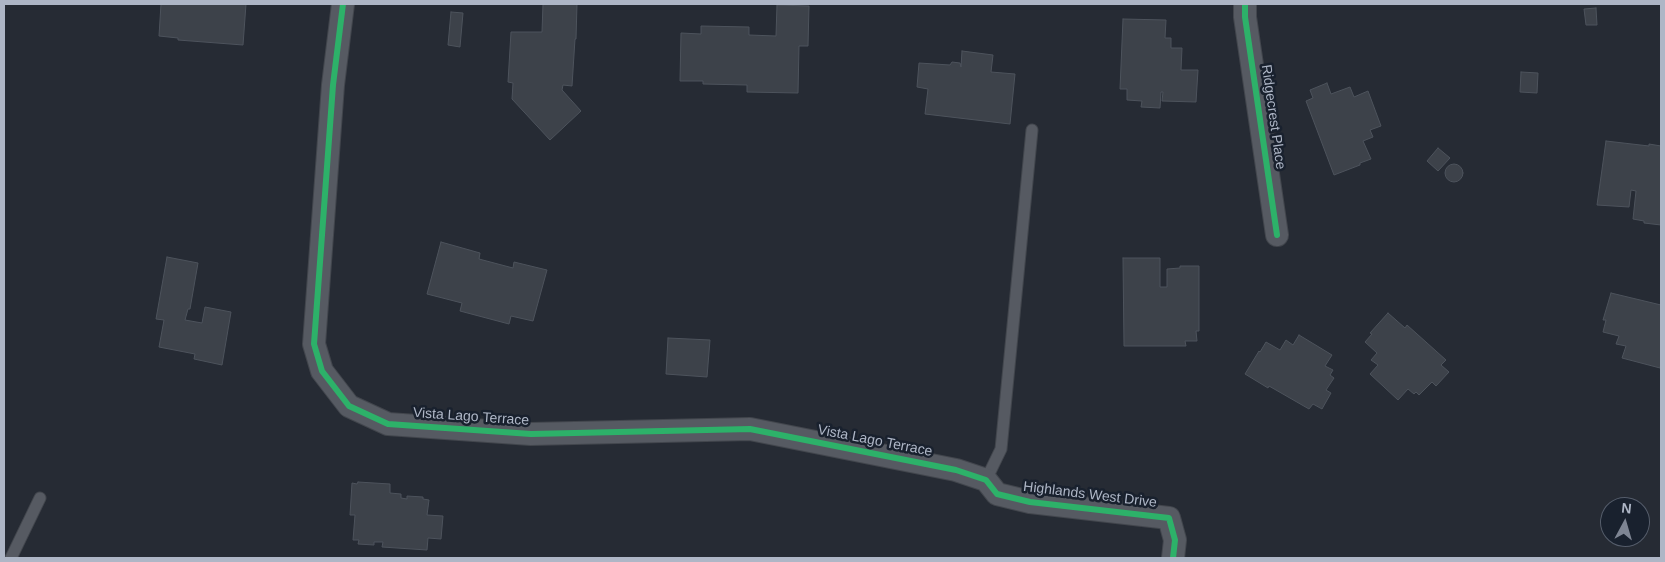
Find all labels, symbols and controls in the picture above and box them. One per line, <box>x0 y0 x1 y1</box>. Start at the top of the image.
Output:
street label: Ridgecrest Place <box>1257 63 1289 171</box>
street label: Vista Lago Terrace <box>412 405 530 429</box>
street label: Vista Lago Terrace <box>816 422 934 460</box>
street label: Highlands West Drive <box>1022 478 1158 512</box>
north arrow <box>1600 497 1650 547</box>
text: N <box>1621 500 1632 517</box>

